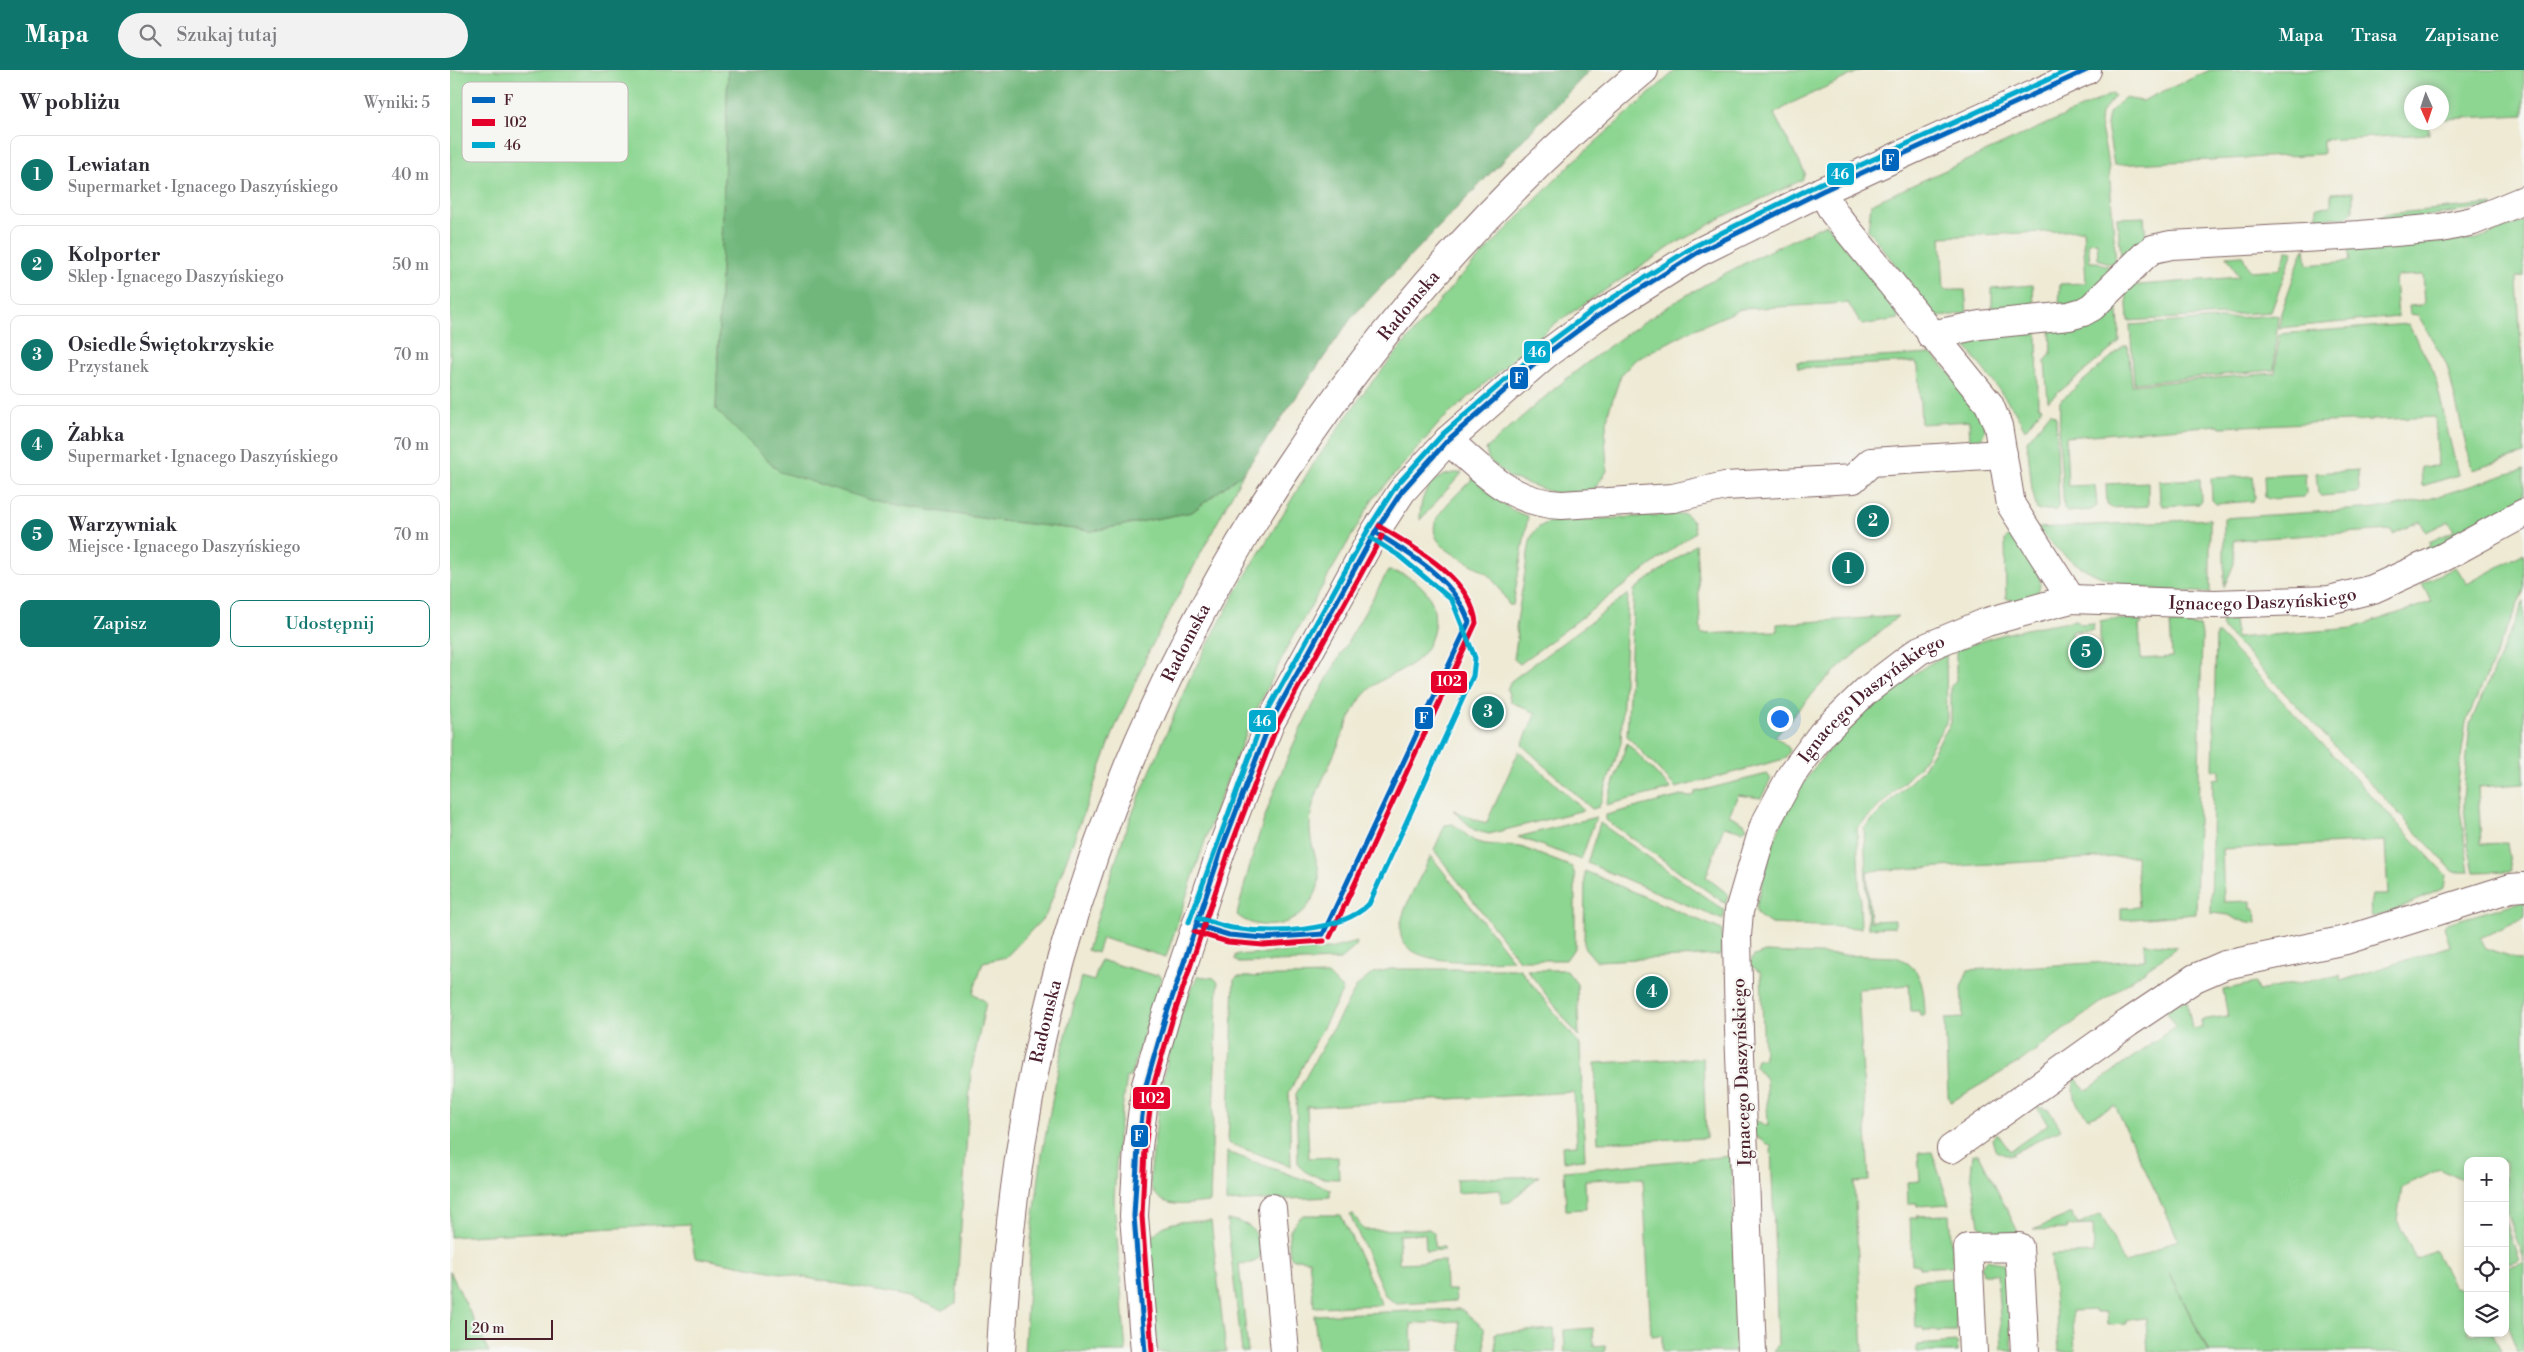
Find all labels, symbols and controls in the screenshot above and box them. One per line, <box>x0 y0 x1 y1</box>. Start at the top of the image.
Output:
search box <box>118 13 468 58</box>
text: Mapa <box>25 20 88 50</box>
icon: search <box>136 21 164 49</box>
text: Szukaj tutaj <box>176 23 278 47</box>
text: Mapa <box>2279 24 2323 47</box>
text: Trasa <box>2351 24 2397 47</box>
text: Zapisane <box>2425 24 2499 47</box>
legend <box>462 82 628 162</box>
north arrow <box>2404 85 2449 130</box>
text: W pobliżu <box>20 90 120 116</box>
text: F <box>504 92 513 110</box>
text: Wyniki: 5 <box>364 93 430 113</box>
text: 102 <box>504 114 527 132</box>
text: 46 <box>504 137 521 155</box>
line badge: F <box>1881 148 1900 172</box>
text: F <box>1885 152 1895 170</box>
text: Lewiatan <box>68 153 150 177</box>
line badge: 46 <box>1826 162 1855 186</box>
text: 1 <box>33 165 41 185</box>
text: 40 m <box>392 165 429 185</box>
text: 46 <box>1831 166 1849 184</box>
text: Supermarket · Ignacego Daszyńskiego <box>68 177 338 197</box>
text: Kolporter <box>68 243 161 267</box>
text: 2 <box>32 255 42 275</box>
text: 50 m <box>392 255 429 275</box>
street label: Radomska <box>1372 265 1445 345</box>
text: Sklep · Ignacego Daszyńskiego <box>68 267 284 287</box>
text: Osiedle Świętokrzyskie <box>68 333 274 357</box>
line badge: 46 <box>1523 340 1551 364</box>
text: 46 <box>1528 344 1546 362</box>
text: 3 <box>32 345 42 365</box>
text: 70 m <box>393 345 429 365</box>
text: Przystanek <box>68 357 148 377</box>
line badge: F <box>1509 366 1529 390</box>
text: F <box>1514 370 1524 388</box>
text: Żabka <box>68 423 124 447</box>
text: 4 <box>32 435 42 455</box>
text: 70 m <box>393 435 429 455</box>
text: Supermarket · Ignacego Daszyńskiego <box>68 447 338 467</box>
pin: 2 <box>1857 502 1889 540</box>
text: Warzywniak <box>68 513 177 537</box>
text: 5 <box>32 525 42 545</box>
text: 70 m <box>393 525 429 545</box>
text: Miejsce · Ignacego Daszyńskiego <box>68 537 300 557</box>
pin: 1 <box>1832 549 1864 587</box>
street label: Ignacego Daszyńskiego <box>2168 582 2359 616</box>
street label: Radomska <box>1156 599 1216 686</box>
button: Zapisz <box>20 600 220 647</box>
button: Udostępnij <box>230 600 430 647</box>
street label: Ignacego Daszyńskiego <box>1793 629 1948 767</box>
pin: 5 <box>2070 633 2102 671</box>
line badge: 102 <box>1430 670 1468 694</box>
text: 102 <box>1436 673 1462 691</box>
pin: 3 <box>1472 693 1504 731</box>
line badge: F <box>1414 706 1434 730</box>
your location <box>1767 706 1793 732</box>
line badge: 46 <box>1248 709 1277 733</box>
text: F <box>1419 710 1429 728</box>
text: 46 <box>1253 713 1271 731</box>
pin: 4 <box>1636 973 1668 1011</box>
street label: Radomska <box>1025 976 1067 1065</box>
street label: Ignacego Daszyńskiego <box>1727 978 1757 1166</box>
line badge: 102 <box>1132 1086 1171 1110</box>
text: 102 <box>1139 1090 1165 1108</box>
line badge: F <box>1130 1124 1149 1148</box>
text: F <box>1134 1128 1144 1146</box>
map controls <box>2464 1157 2509 1337</box>
button: + <box>2464 1157 2509 1202</box>
button: − <box>2464 1202 2509 1247</box>
button: locate <box>2464 1247 2509 1292</box>
button: layers <box>2464 1292 2509 1337</box>
scale bar <box>465 1317 552 1340</box>
text: 20 m <box>472 1320 504 1338</box>

